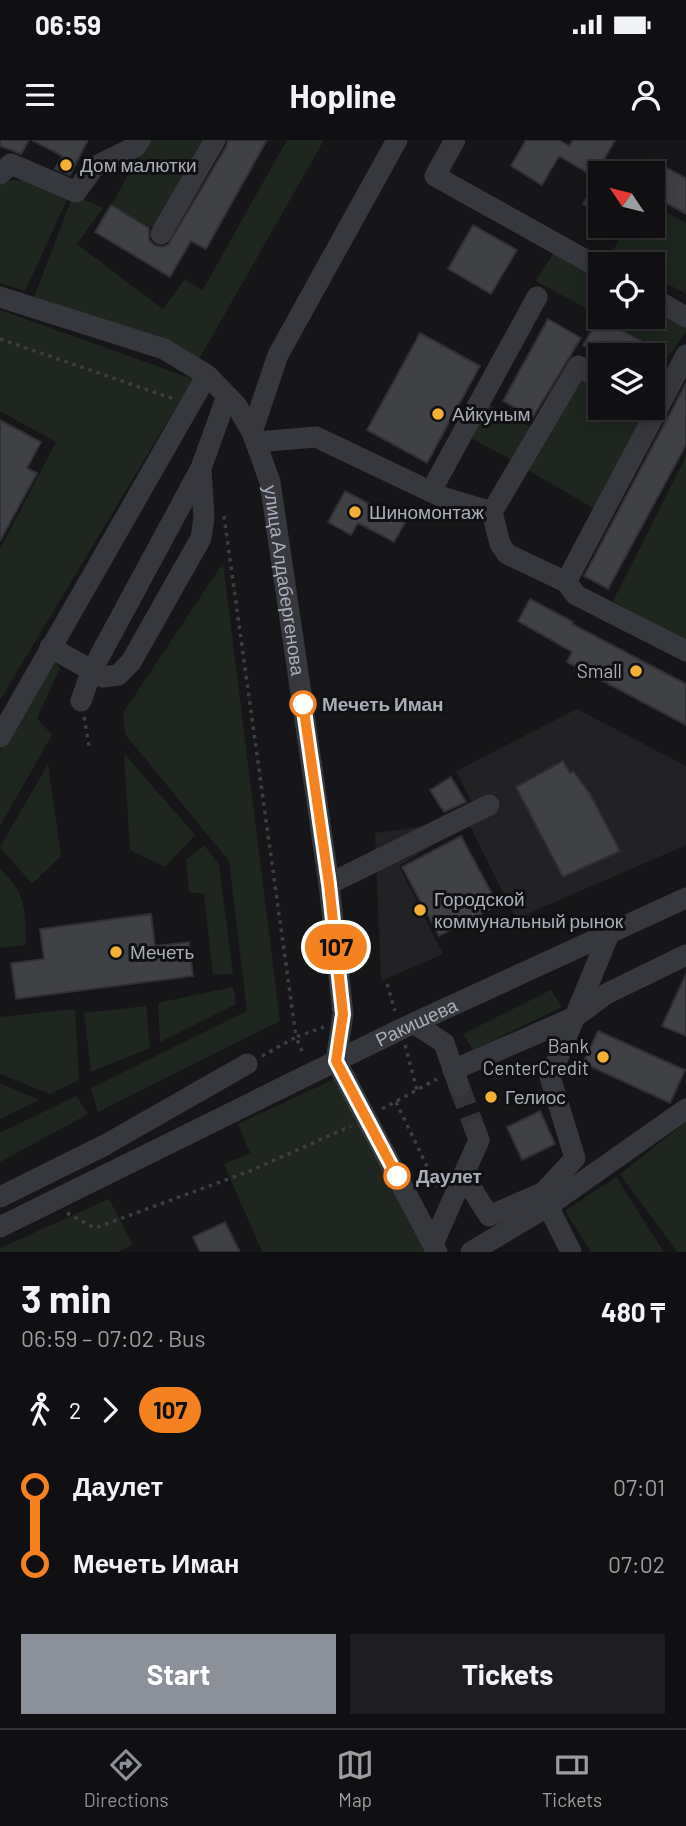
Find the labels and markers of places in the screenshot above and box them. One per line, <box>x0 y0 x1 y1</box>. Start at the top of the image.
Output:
place label: Дом малютки <box>80 153 197 176</box>
marker: Дом малютки <box>58 157 74 173</box>
place label: Айкуным <box>452 402 531 425</box>
marker: Айкуным <box>430 406 446 422</box>
place label: Шиномонтаж <box>369 500 484 523</box>
marker: Шиномонтаж <box>347 504 363 520</box>
place label: Small <box>577 659 622 682</box>
marker: Small <box>628 663 644 679</box>
marker: Мечеть Иман <box>290 691 316 717</box>
place label: Мечеть Иман <box>322 692 444 715</box>
place label: Городской коммунальный рынок <box>434 887 624 932</box>
marker: Городской коммунальный рынок <box>412 902 428 918</box>
place label: Мечеть <box>130 940 195 963</box>
marker: Мечеть <box>108 944 124 960</box>
place label: Bank CenterCredit <box>483 1034 589 1079</box>
marker: Bank CenterCredit <box>595 1049 611 1065</box>
place label: Гелиос <box>505 1085 566 1108</box>
marker: Гелиос <box>483 1089 499 1105</box>
marker: Даулет <box>384 1163 410 1189</box>
place label: Даулет <box>416 1164 482 1187</box>

